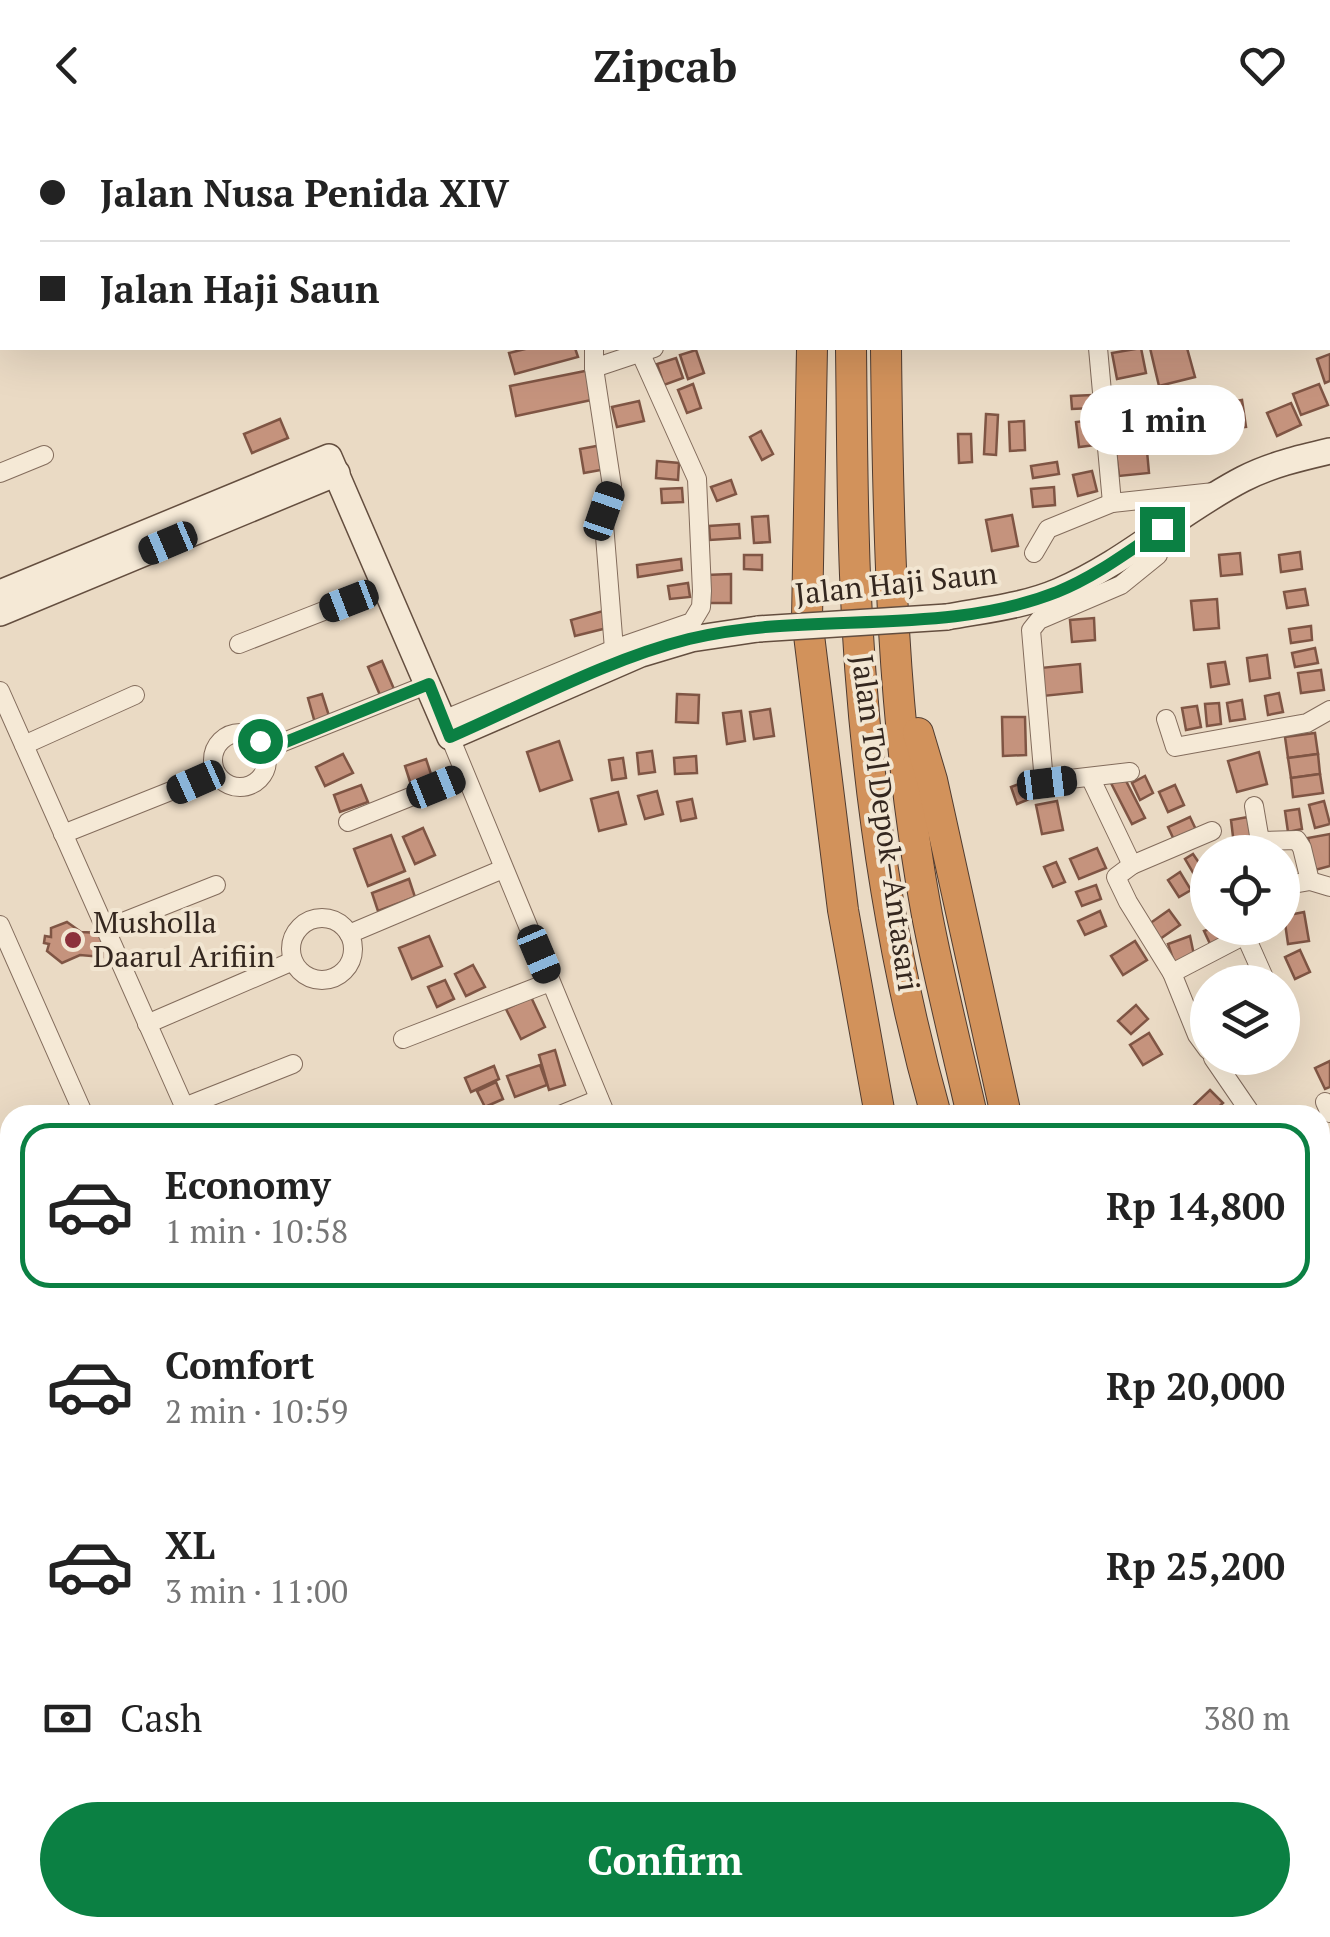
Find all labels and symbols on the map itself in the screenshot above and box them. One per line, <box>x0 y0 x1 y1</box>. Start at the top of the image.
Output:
callout: 1 min <box>1080 384 1244 454</box>
car <box>580 478 628 544</box>
route end <box>1140 507 1185 552</box>
car <box>135 517 201 569</box>
street label: Jalan Haji Saun <box>793 552 999 613</box>
car <box>316 576 382 626</box>
street label: Jalan Tol Depok–Antasari <box>843 652 929 994</box>
route start <box>238 719 283 764</box>
car <box>162 756 230 808</box>
car <box>403 762 469 812</box>
car <box>1015 764 1079 802</box>
place label: Musholla Daarul Arifiin <box>93 902 275 976</box>
car <box>513 921 565 987</box>
marker: Musholla Daarul Arifiin <box>62 929 84 951</box>

